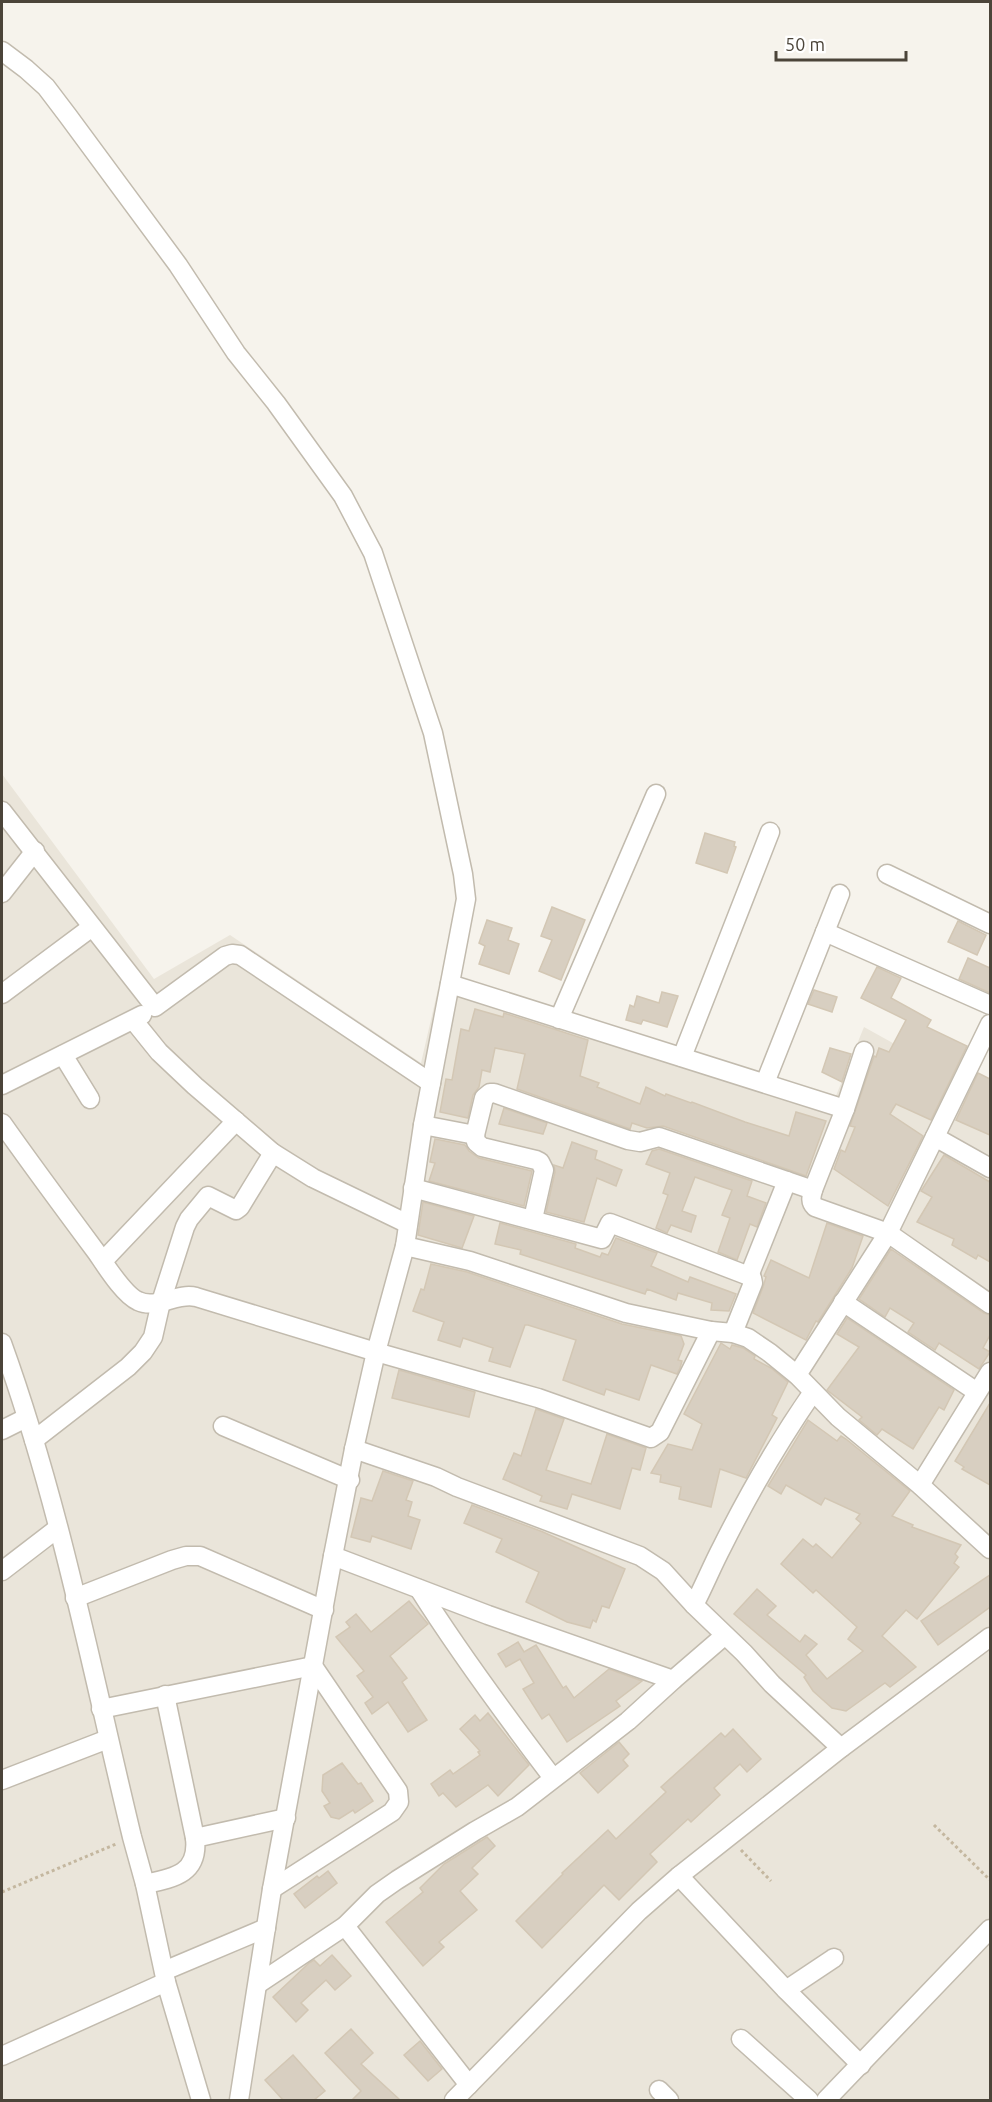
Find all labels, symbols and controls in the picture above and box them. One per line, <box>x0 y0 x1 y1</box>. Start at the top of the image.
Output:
scale bar <box>776 24 906 62</box>
text: 50 m <box>785 34 825 54</box>

